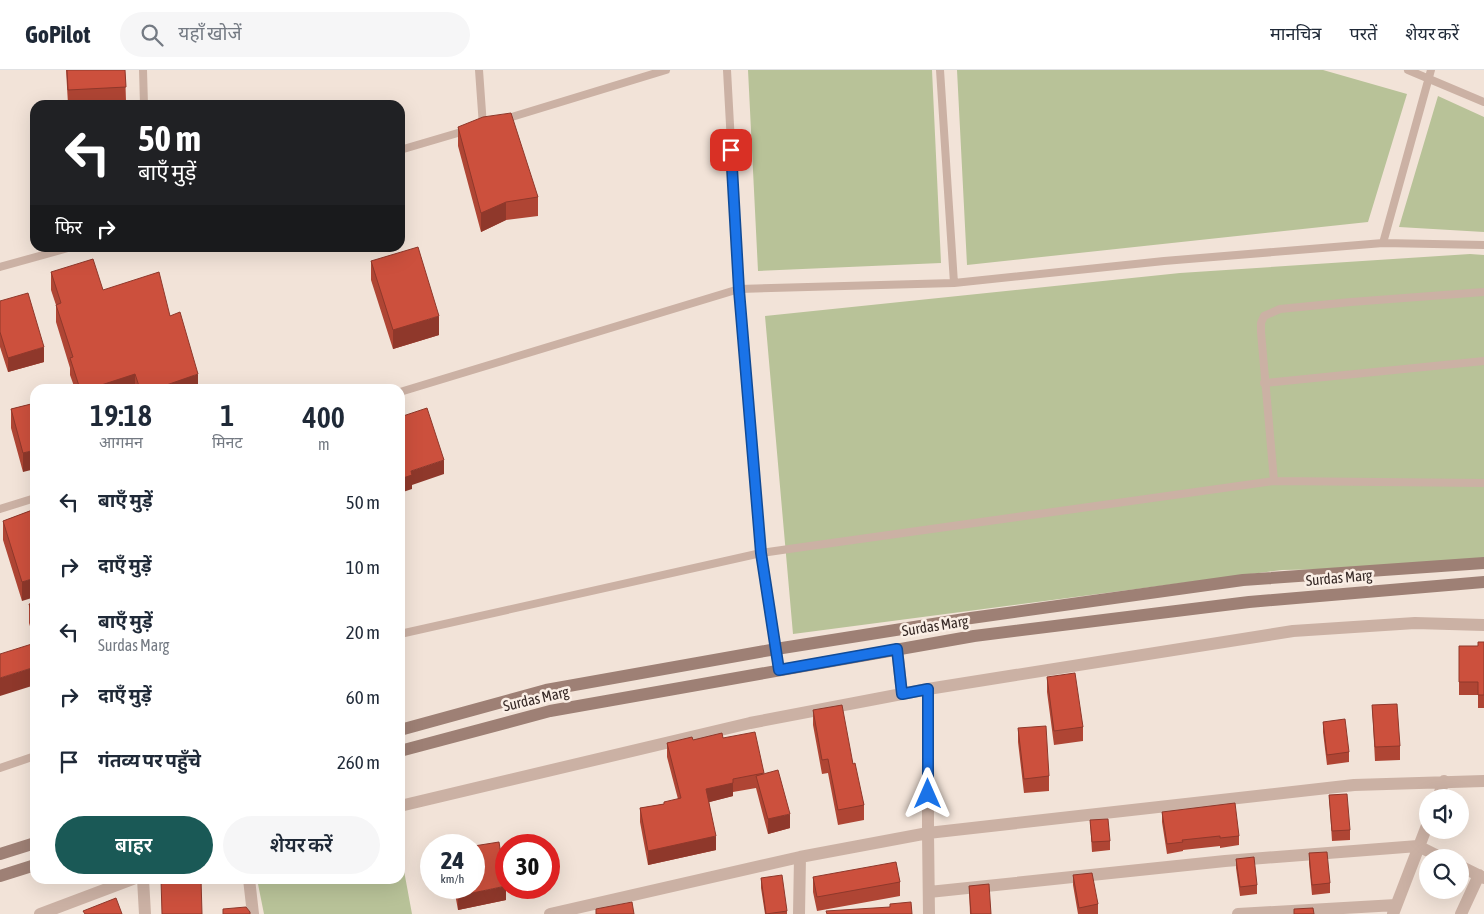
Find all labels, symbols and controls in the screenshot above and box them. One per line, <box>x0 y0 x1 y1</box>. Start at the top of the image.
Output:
search box <box>120 12 470 57</box>
text: GoPilot <box>25 21 90 48</box>
icon: search <box>138 21 166 49</box>
text: यहाँ खोजें <box>178 22 242 44</box>
text: मानचित्र <box>1270 23 1321 44</box>
text: परतें <box>1349 23 1377 44</box>
text: शेयर करें <box>1405 23 1459 44</box>
text: 50 m <box>138 118 201 158</box>
icon: left <box>55 120 120 185</box>
pin <box>710 129 752 171</box>
icon: arrive <box>717 136 745 164</box>
text: बाएँ मुड़ें <box>138 159 196 185</box>
icon: right <box>92 215 120 243</box>
text: फिर <box>55 216 82 238</box>
text: 19:18 <box>90 398 152 432</box>
text: 1 <box>220 398 234 432</box>
text: 400 <box>303 400 345 434</box>
text: आगमन <box>99 433 143 451</box>
text: मिनट <box>212 433 243 451</box>
text: m <box>318 435 330 453</box>
icon: left <box>55 488 83 516</box>
text: बाएँ मुड़ें <box>98 489 153 511</box>
text: 50 m <box>346 491 380 513</box>
icon: right <box>55 553 83 581</box>
text: दाएँ मुड़ें <box>98 554 152 576</box>
text: 10 m <box>346 556 380 578</box>
street label: Surdas Marg <box>1305 566 1374 589</box>
text: बाएँ मुड़ें <box>98 610 153 632</box>
street label: Surdas Marg <box>901 612 970 639</box>
icon: left <box>55 618 83 646</box>
text: 20 m <box>346 621 380 643</box>
text: Surdas Marg <box>98 636 169 654</box>
icon: right <box>55 683 83 711</box>
street label: Surdas Marg <box>501 683 571 714</box>
text: दाएँ मुड़ें <box>98 684 152 706</box>
text: 60 m <box>346 686 380 708</box>
icon: arrive <box>55 748 83 776</box>
text: गंतव्य पर पहुँचे <box>98 749 201 771</box>
text: 260 m <box>337 751 380 773</box>
position arrow <box>901 767 953 819</box>
map controls <box>1419 789 1469 899</box>
button: sound <box>1419 789 1469 839</box>
button: बाहर <box>55 816 213 874</box>
button: शेयर करें <box>223 816 380 874</box>
speed limit sign: 30 <box>495 834 560 899</box>
text: 24 <box>441 846 464 874</box>
button: search <box>1419 849 1469 899</box>
text: km/h <box>441 872 464 886</box>

